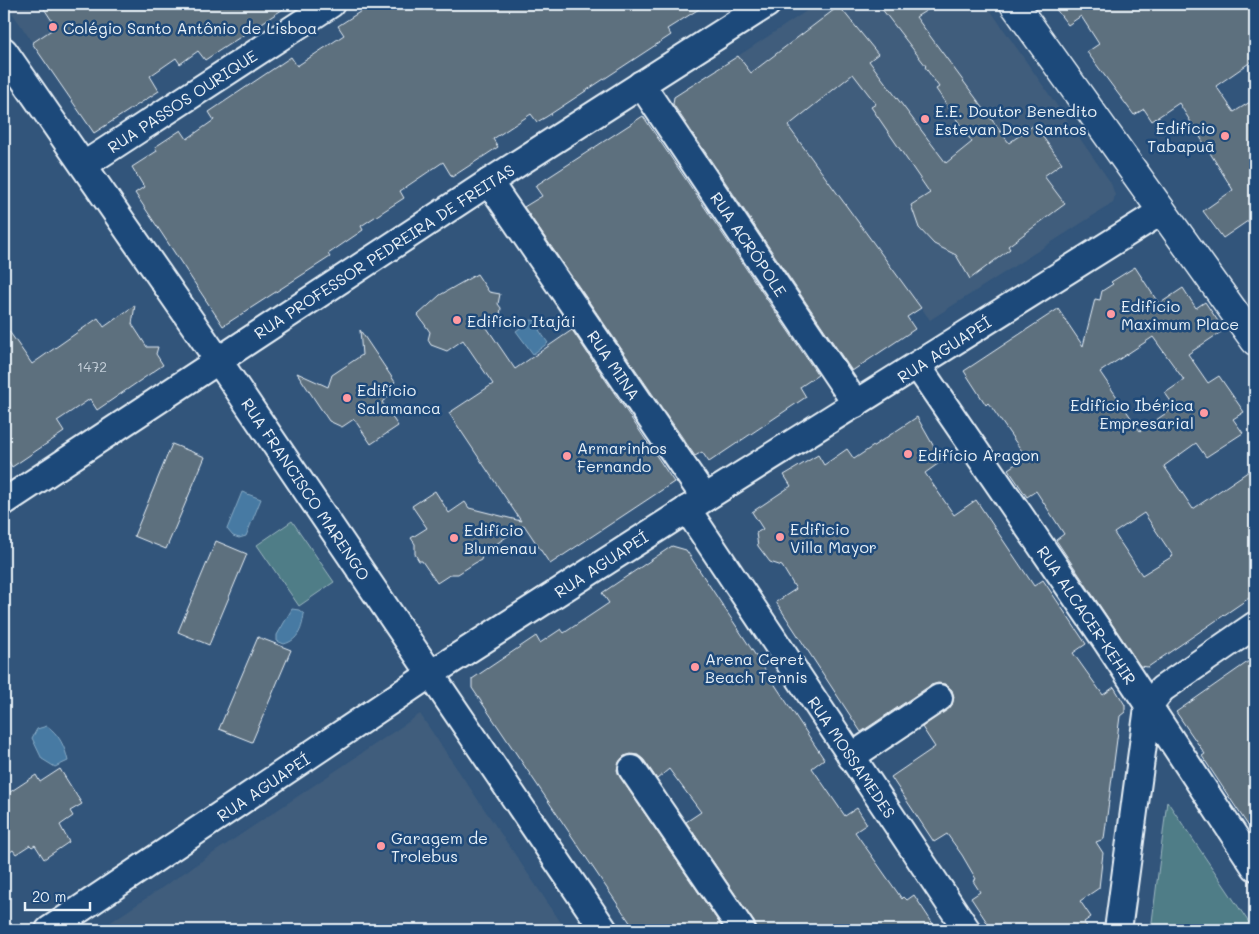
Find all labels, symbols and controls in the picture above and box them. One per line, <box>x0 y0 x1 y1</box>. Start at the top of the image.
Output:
place label: Colégio Santo Antônio de Lisboa <box>63 17 317 38</box>
marker: Colégio Santo Antônio de Lisboa <box>47 21 59 33</box>
street label: RUA PASSOS OURIQUE <box>103 45 261 157</box>
place label: E.E. Doutor Benedito Estevan Dos Santos <box>935 100 1097 139</box>
marker: E.E. Doutor Benedito Estevan Dos Santos <box>919 113 931 125</box>
place label: Edifício Tabapuã <box>1147 117 1215 156</box>
marker: Edifício Tabapuã <box>1219 130 1231 142</box>
street label: RUA PROFESSOR PEDREIRA DE FREITAS <box>250 159 518 343</box>
street label: RUA ACRÓPOLE <box>706 188 792 300</box>
place label: Edifício Maximum Place <box>1121 295 1239 334</box>
marker: Edifício Maximum Place <box>1105 308 1117 320</box>
place label: Edifício Itajái <box>467 310 576 331</box>
street label: RUA AGUAPEÍ <box>893 311 995 387</box>
marker: Edifício Itajái <box>451 314 463 326</box>
street label: RUA MINA <box>583 326 645 404</box>
house number: 1472 <box>77 357 107 376</box>
place label: Edifício Salamanca <box>357 379 441 418</box>
marker: Edifício Salamanca <box>341 392 353 404</box>
street label: RUA FRANCISCO MARENGO <box>237 394 375 584</box>
place label: Edifício Ibérica Empresarial <box>1070 394 1194 433</box>
marker: Edifício Ibérica Empresarial <box>1198 407 1210 419</box>
place label: Armarinhos Fernando <box>577 437 667 476</box>
place label: Edifício Aragon <box>918 444 1039 465</box>
marker: Edifício Aragon <box>902 448 914 460</box>
marker: Armarinhos Fernando <box>561 450 573 462</box>
place label: Edificio Villa Mayor <box>790 518 877 557</box>
place label: Edifício Blumenau <box>464 519 537 558</box>
street label: RUA AGUAPEÍ <box>550 526 652 602</box>
marker: Edificio Villa Mayor <box>774 531 786 543</box>
marker: Edifício Blumenau <box>448 532 460 544</box>
street label: RUA ALCACER-KEHIR <box>1033 541 1141 689</box>
place label: Arena Ceret Beach Tennis <box>705 648 808 687</box>
marker: Arena Ceret Beach Tennis <box>689 661 701 673</box>
street label: RUA MOSSAMEDES <box>803 692 901 822</box>
street label: RUA AGUAPEÍ <box>212 748 314 826</box>
place label: Garagem de Trolebus <box>391 827 488 866</box>
marker: Garagem de Trolebus <box>375 840 387 852</box>
scale bar <box>25 879 90 911</box>
text: 20 m <box>32 886 66 906</box>

